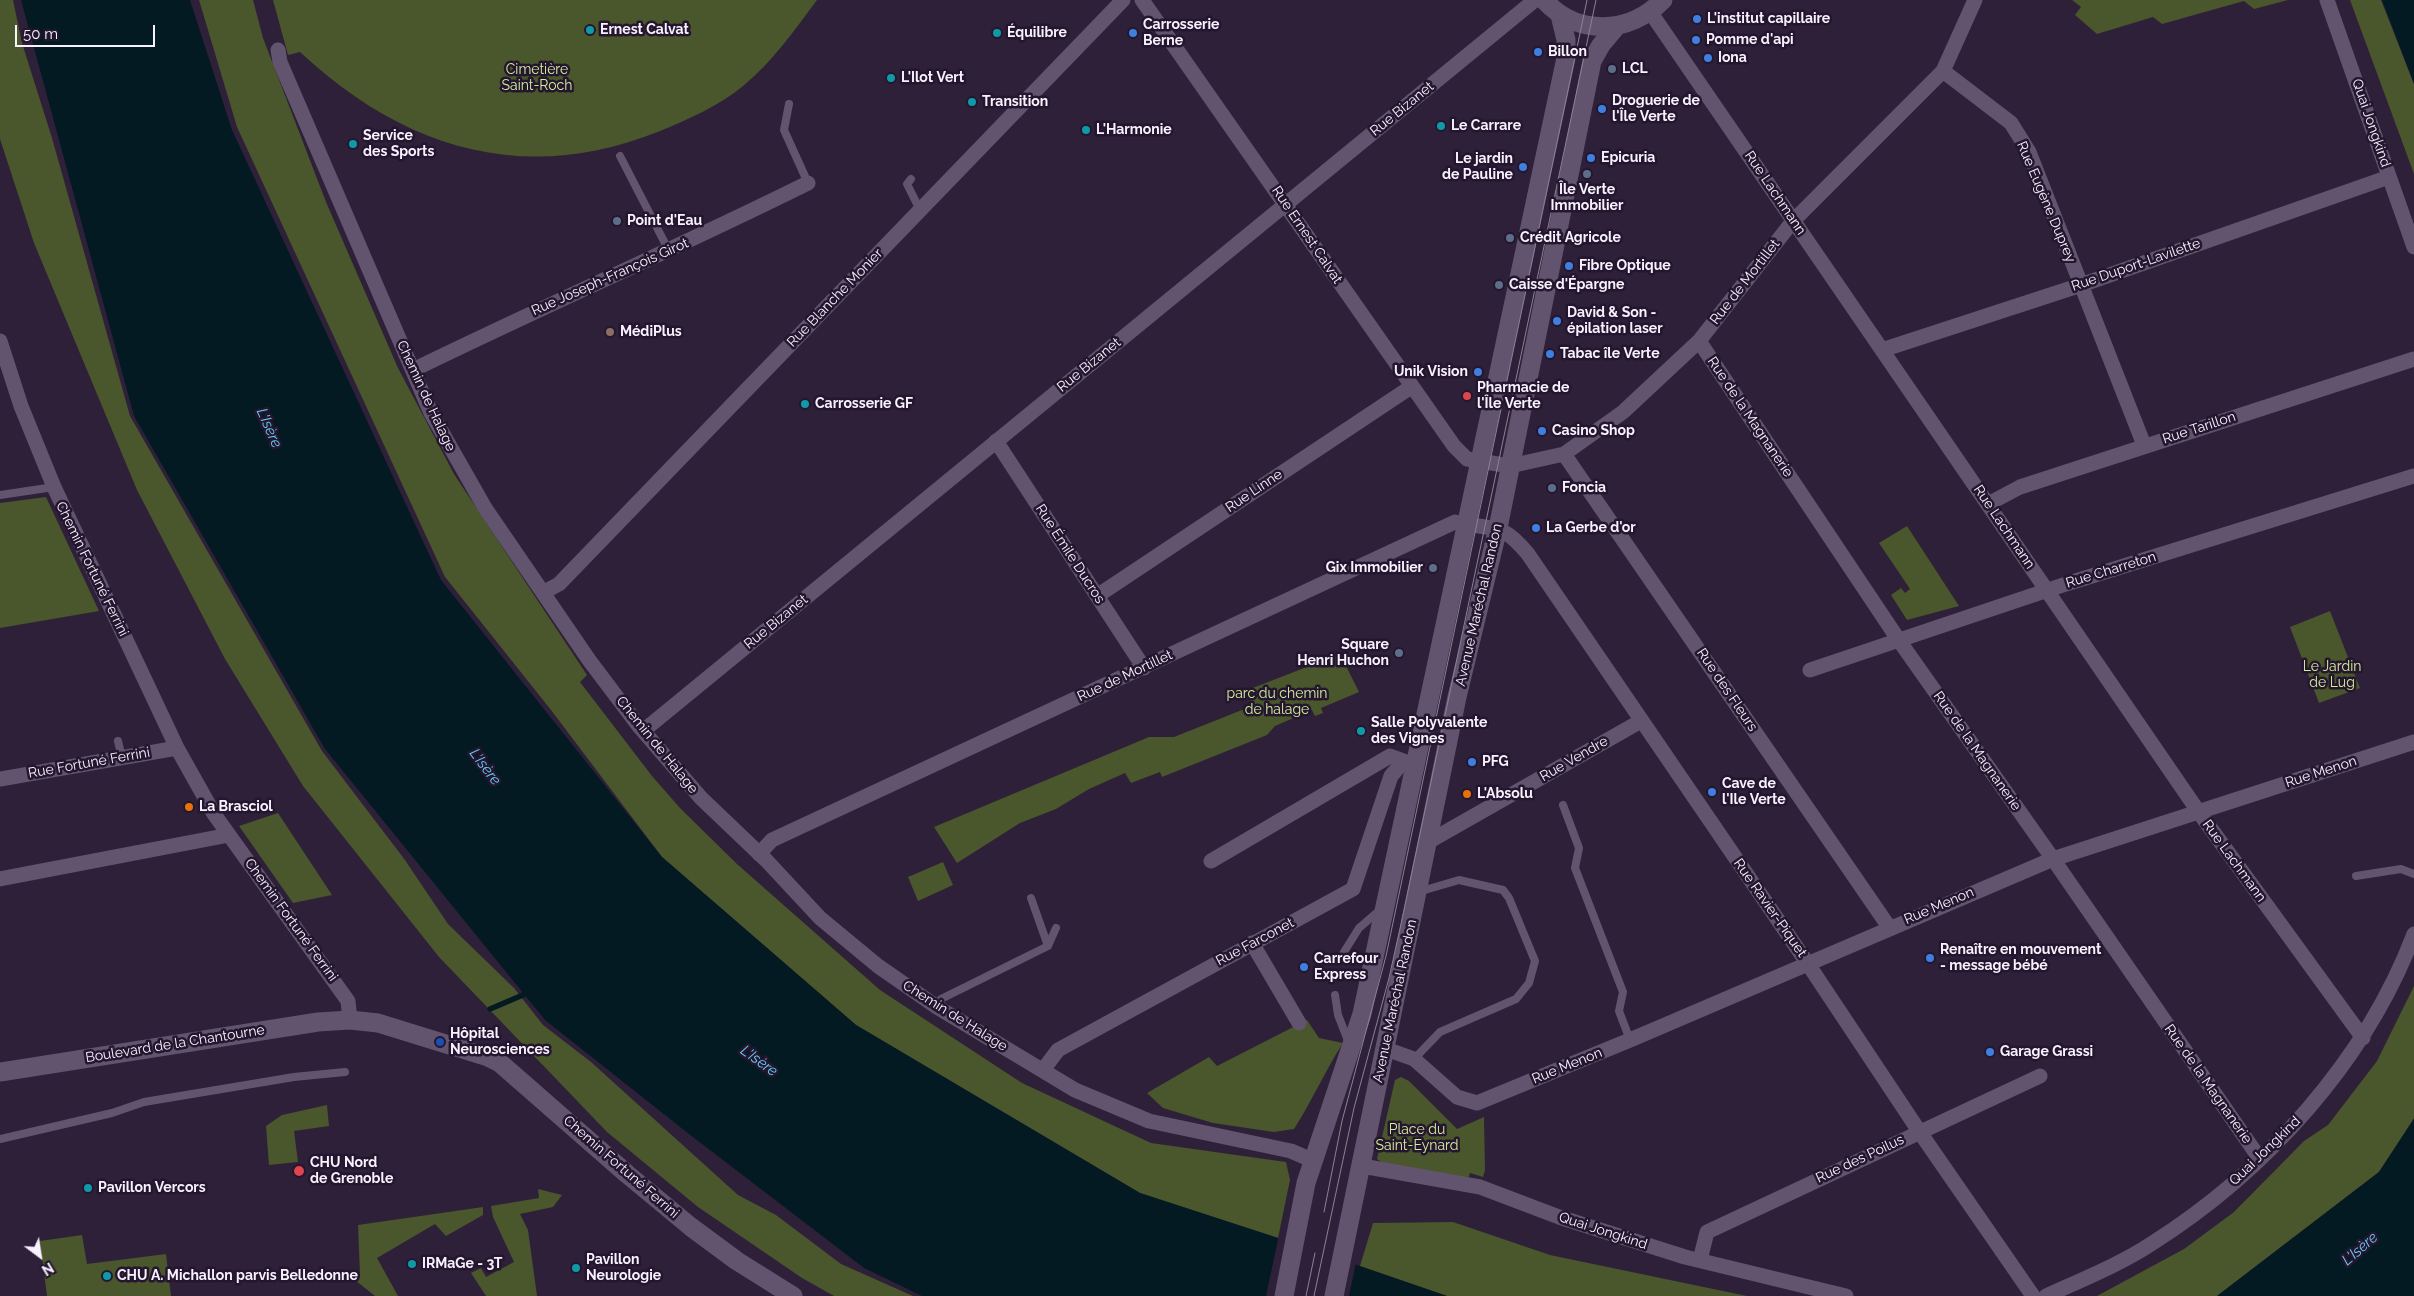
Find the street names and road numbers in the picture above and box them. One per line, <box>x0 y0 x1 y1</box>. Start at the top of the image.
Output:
street label: Quai Jongkind <box>2348 77 2394 169</box>
street label: Rue Bizanet <box>1367 78 1437 140</box>
street label: Rue Eugène Duprey <box>2013 139 2079 265</box>
street label: Rue Lachmann <box>1741 148 1809 238</box>
street label: Rue Ernest Calvat <box>1268 183 1346 287</box>
street label: Rue Joseph-François Girot <box>529 235 691 319</box>
street label: Rue Duport-Lavilette <box>2069 235 2203 295</box>
street label: Rue de Mortillet <box>1707 236 1783 328</box>
street label: Rue Blanche Monier <box>784 245 886 351</box>
street label: Rue Bizanet <box>1054 334 1124 396</box>
street label: Chemin de Halage <box>393 338 459 454</box>
street label: Rue de la Magnanerie <box>1703 354 1797 480</box>
street label: Rue Tarillon <box>2160 408 2238 448</box>
street label: Rue Linne <box>1222 466 1286 516</box>
street label: Rue Lachmann <box>1970 482 2038 572</box>
street label: Chemin Fortuné Ferrini <box>52 499 132 639</box>
street label: Rue Émile Ducros <box>1032 501 1108 607</box>
street label: Avenue Maréchal Randon <box>1452 522 1506 688</box>
street label: Rue Charreton <box>2064 548 2158 592</box>
street label: Rue Bizanet <box>741 591 811 653</box>
street label: Rue des Fleurs <box>1693 645 1761 735</box>
street label: Rue de Mortillet <box>1075 647 1175 705</box>
street label: Rue de la Magnanerie <box>1930 688 2024 814</box>
street label: Chemin de Halage <box>613 693 701 797</box>
street label: Rue Vendre <box>1537 733 1611 785</box>
street label: Rue Fortuné Ferrini <box>27 744 151 782</box>
street label: Rue Menon <box>2283 753 2359 791</box>
street label: Rue Lachmann <box>2199 817 2269 905</box>
street label: Chemin Fortuné Ferrini <box>241 855 341 985</box>
street label: Rue Ravier-Piquet <box>1730 856 1810 960</box>
street label: Rue Menon <box>1902 884 1976 928</box>
street label: Rue Farconet <box>1213 914 1297 970</box>
street label: Avenue Maréchal Randon <box>1369 918 1421 1084</box>
street label: Chemin de Halage <box>900 977 1010 1055</box>
street label: Rue de la Magnanerie <box>2161 1021 2255 1147</box>
street label: Boulevard de la Chantourne <box>84 1022 266 1066</box>
street label: Rue Menon <box>1529 1044 1605 1088</box>
street label: Chemin Fortuné Ferrini <box>560 1112 682 1222</box>
street label: Quai Jongkind <box>2226 1113 2304 1189</box>
street label: Rue des Poilus <box>1813 1131 1907 1187</box>
street label: Quai Jongkind <box>1557 1209 1649 1253</box>

